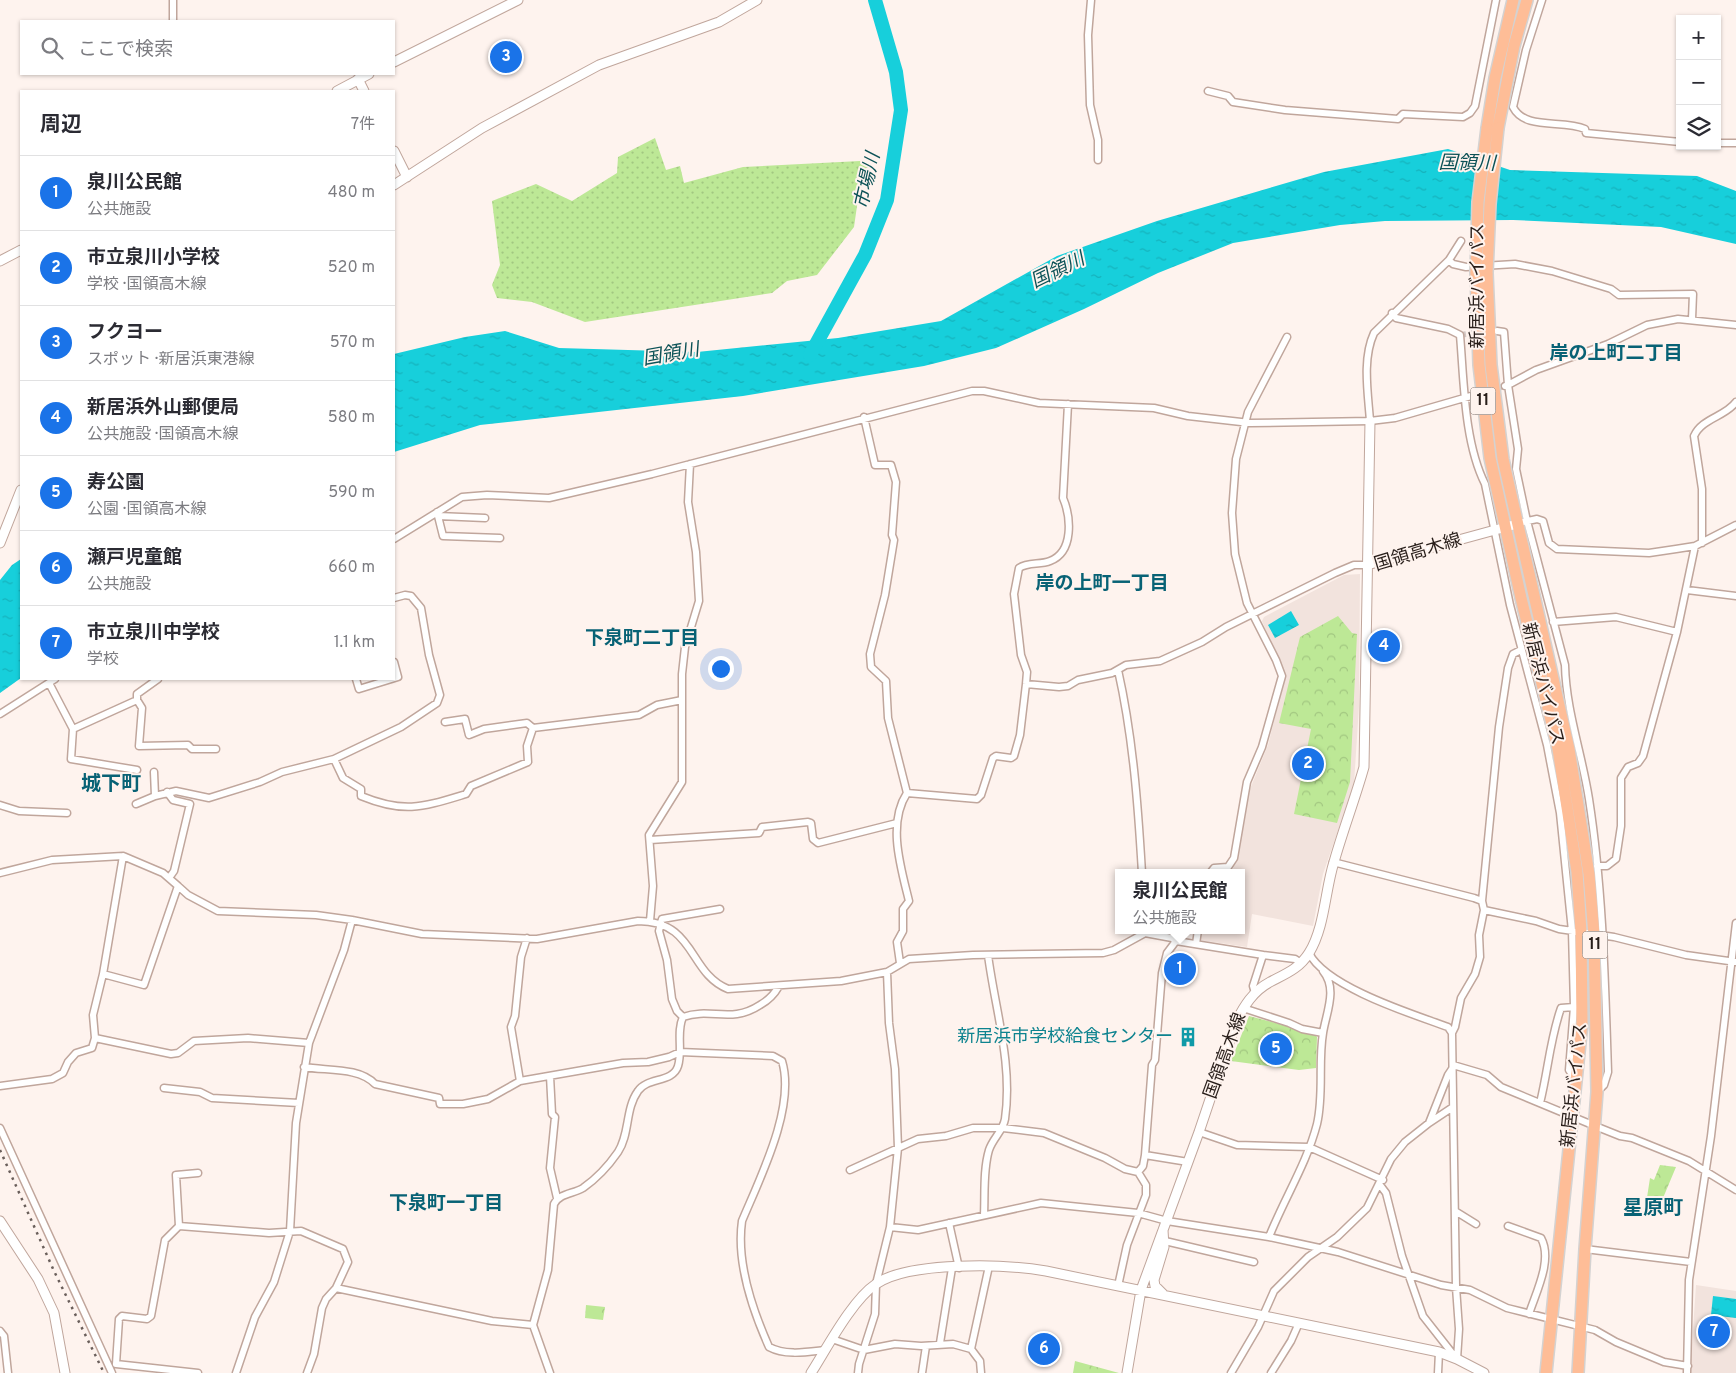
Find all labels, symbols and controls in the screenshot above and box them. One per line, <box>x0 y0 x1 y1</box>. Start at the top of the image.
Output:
map controls <box>1676 15 1721 150</box>
button: + <box>1676 15 1721 60</box>
search box <box>20 20 395 75</box>
icon: search <box>38 34 66 62</box>
text: ここで検索 <box>78 38 173 62</box>
pin: 3 <box>490 38 522 76</box>
button: − <box>1676 60 1721 105</box>
button: layers <box>1676 105 1721 150</box>
text: 周辺 <box>40 112 82 139</box>
text: 7件 <box>351 115 375 135</box>
water label: 市場川 <box>850 149 887 211</box>
water label: 国領川 <box>1438 152 1498 177</box>
text: 泉川公民館 <box>87 171 182 195</box>
text: 1 <box>53 183 59 203</box>
text: 480 m <box>328 183 375 203</box>
text: 公共施設 <box>87 200 151 220</box>
street label: 新居浜バイパス <box>1467 223 1490 349</box>
text: 市立泉川小学校 <box>87 246 220 270</box>
water label: 国領川 <box>1027 247 1091 294</box>
text: 2 <box>51 258 61 278</box>
text: 520 m <box>328 258 375 278</box>
text: 学校 · 国領高木線 <box>87 275 207 295</box>
text: フクヨー <box>87 321 163 345</box>
text: 3 <box>51 333 61 353</box>
text: 570 m <box>330 333 375 353</box>
water label: 国領川 <box>641 338 703 372</box>
district label: 岸の上町二丁目 <box>1549 342 1683 366</box>
text: スポット · 新居浜東港線 <box>87 350 255 370</box>
road number: 11 <box>1470 388 1496 414</box>
text: 新居浜外山郵便局 <box>87 396 239 420</box>
text: 4 <box>51 408 61 428</box>
text: 580 m <box>328 408 375 428</box>
text: 公共施設 · 国領高木線 <box>87 425 239 445</box>
text: 寿公園 <box>87 471 144 495</box>
text: 5 <box>51 483 61 503</box>
text: 590 m <box>328 483 375 503</box>
text: 公園 · 国領高木線 <box>87 500 207 520</box>
street label: 国領高木線 <box>1372 529 1464 577</box>
text: 瀬戸児童館 <box>87 546 182 570</box>
text: 6 <box>51 558 61 578</box>
text: 660 m <box>328 558 375 578</box>
district label: 岸の上町一丁目 <box>1035 572 1169 596</box>
text: 公共施設 <box>87 575 151 595</box>
street label: 新居浜バイパス <box>1516 620 1568 748</box>
text: 市立泉川中学校 <box>87 621 220 645</box>
district label: 下泉町二丁目 <box>585 627 699 651</box>
pin: 4 <box>1368 627 1400 665</box>
text: 7 <box>52 633 60 653</box>
text: 1.1 km <box>334 633 375 653</box>
text: 学校 <box>87 650 119 670</box>
your location <box>708 656 734 682</box>
pin: 2 <box>1292 745 1324 783</box>
district label: 城下町 <box>81 772 141 798</box>
popup <box>1115 869 1245 934</box>
text: 泉川公民館 <box>1132 880 1228 904</box>
text: 公共施設 <box>1132 909 1197 929</box>
road number: 11 <box>1582 932 1608 958</box>
pin: 1 <box>1164 950 1196 988</box>
street label: 国領高木線 <box>1200 1010 1252 1102</box>
street label: 新居浜バイパス <box>1557 1021 1593 1149</box>
place label: 新居浜市学校給食センター <box>957 1026 1173 1049</box>
building icon: 新居浜市学校給食センター <box>1177 1026 1199 1048</box>
pin: 5 <box>1260 1030 1292 1068</box>
district label: 下泉町一丁目 <box>389 1192 503 1216</box>
district label: 星原町 <box>1623 1196 1683 1222</box>
pin: 7 <box>1698 1313 1730 1351</box>
pin: 6 <box>1028 1330 1060 1368</box>

